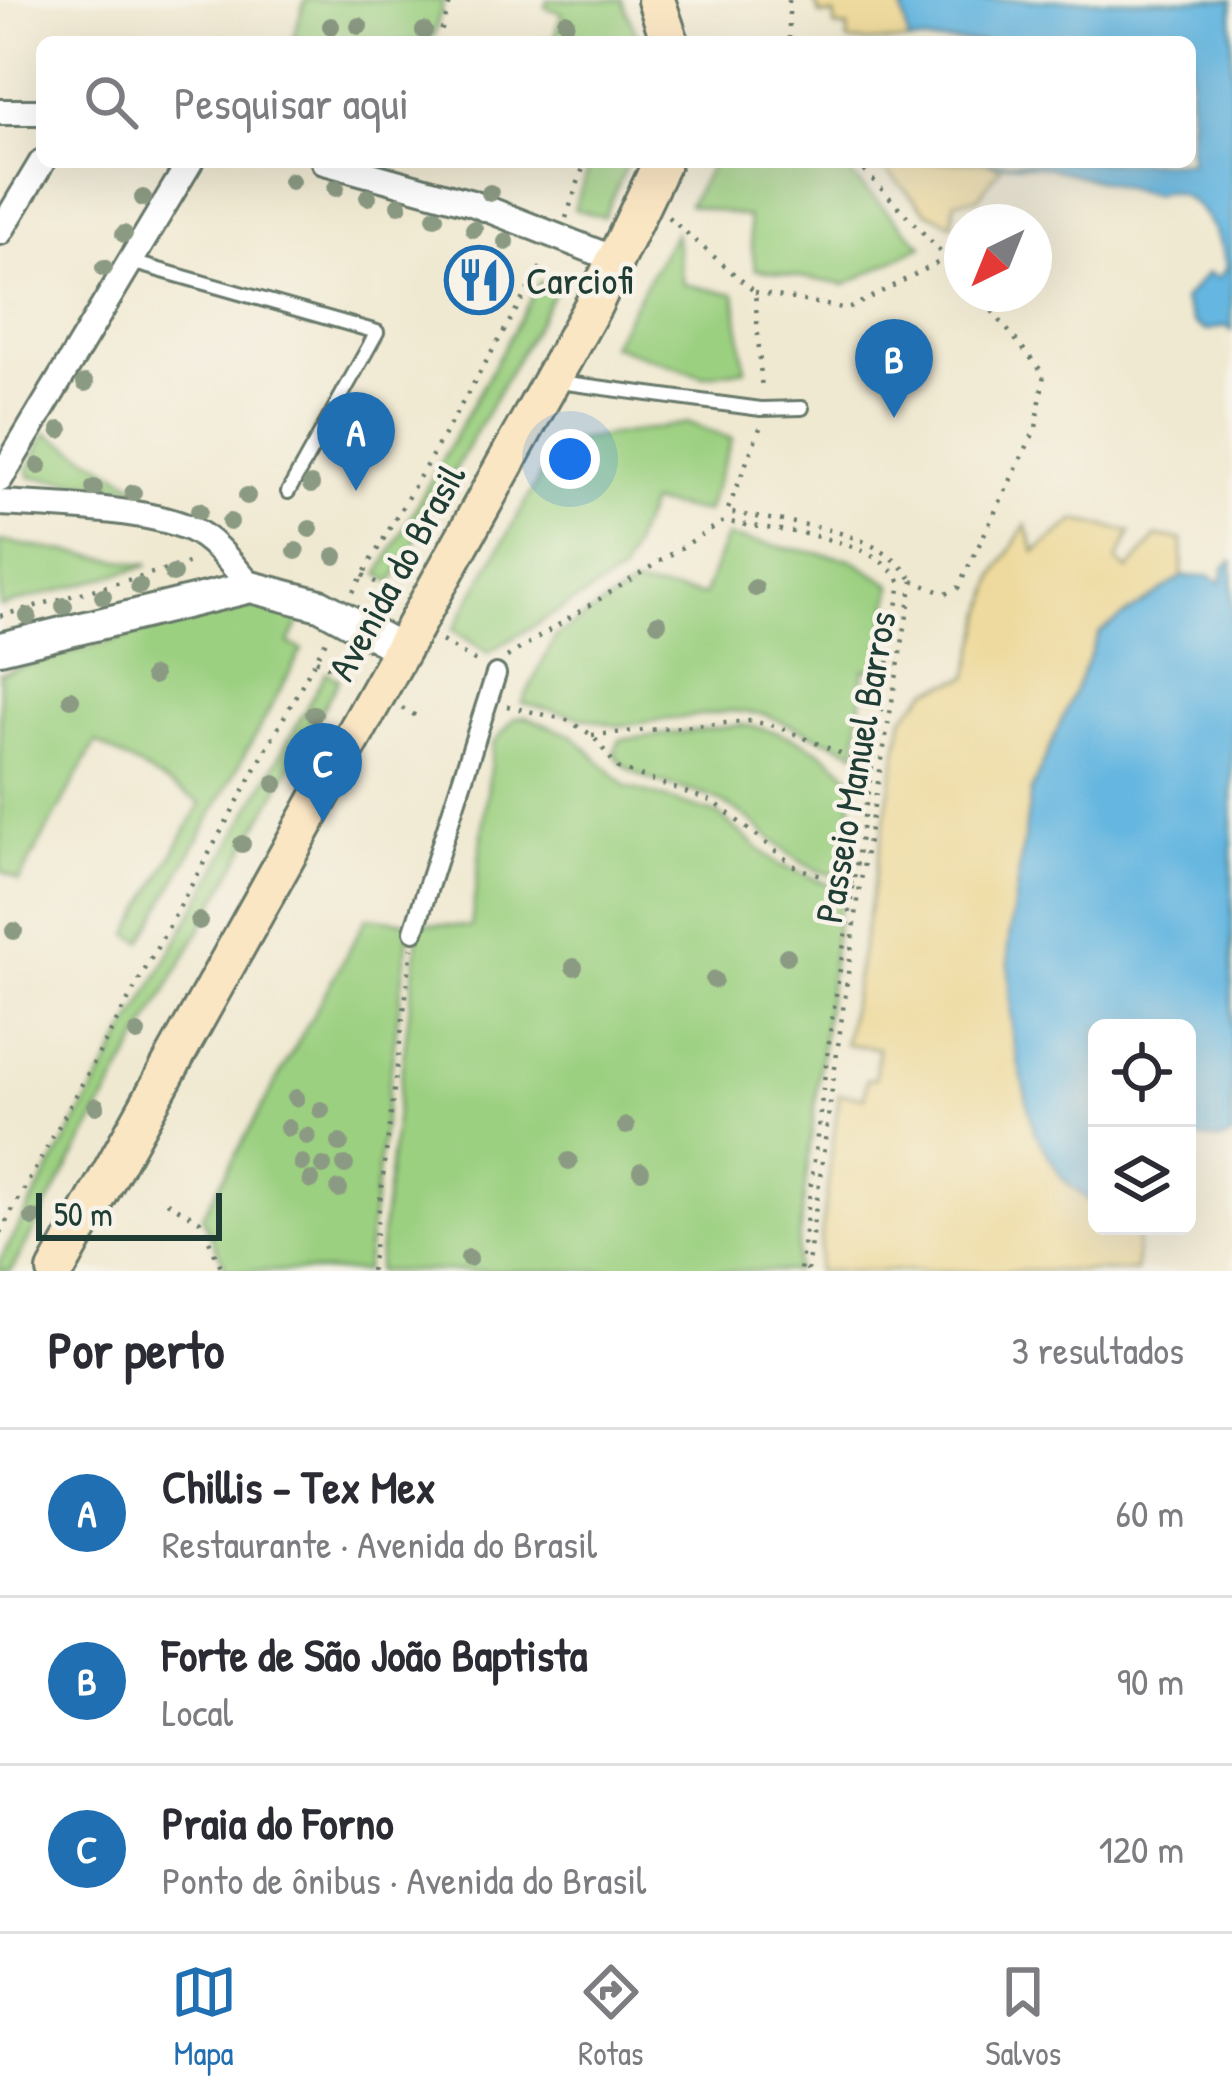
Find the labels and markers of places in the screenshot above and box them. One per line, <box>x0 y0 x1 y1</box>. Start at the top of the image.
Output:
restaurant icon: Carciofi <box>444 245 514 315</box>
place label: Carciofi <box>526 253 633 306</box>
pin: B <box>855 319 933 418</box>
pin: A <box>317 392 395 491</box>
pin: C <box>284 723 362 822</box>

